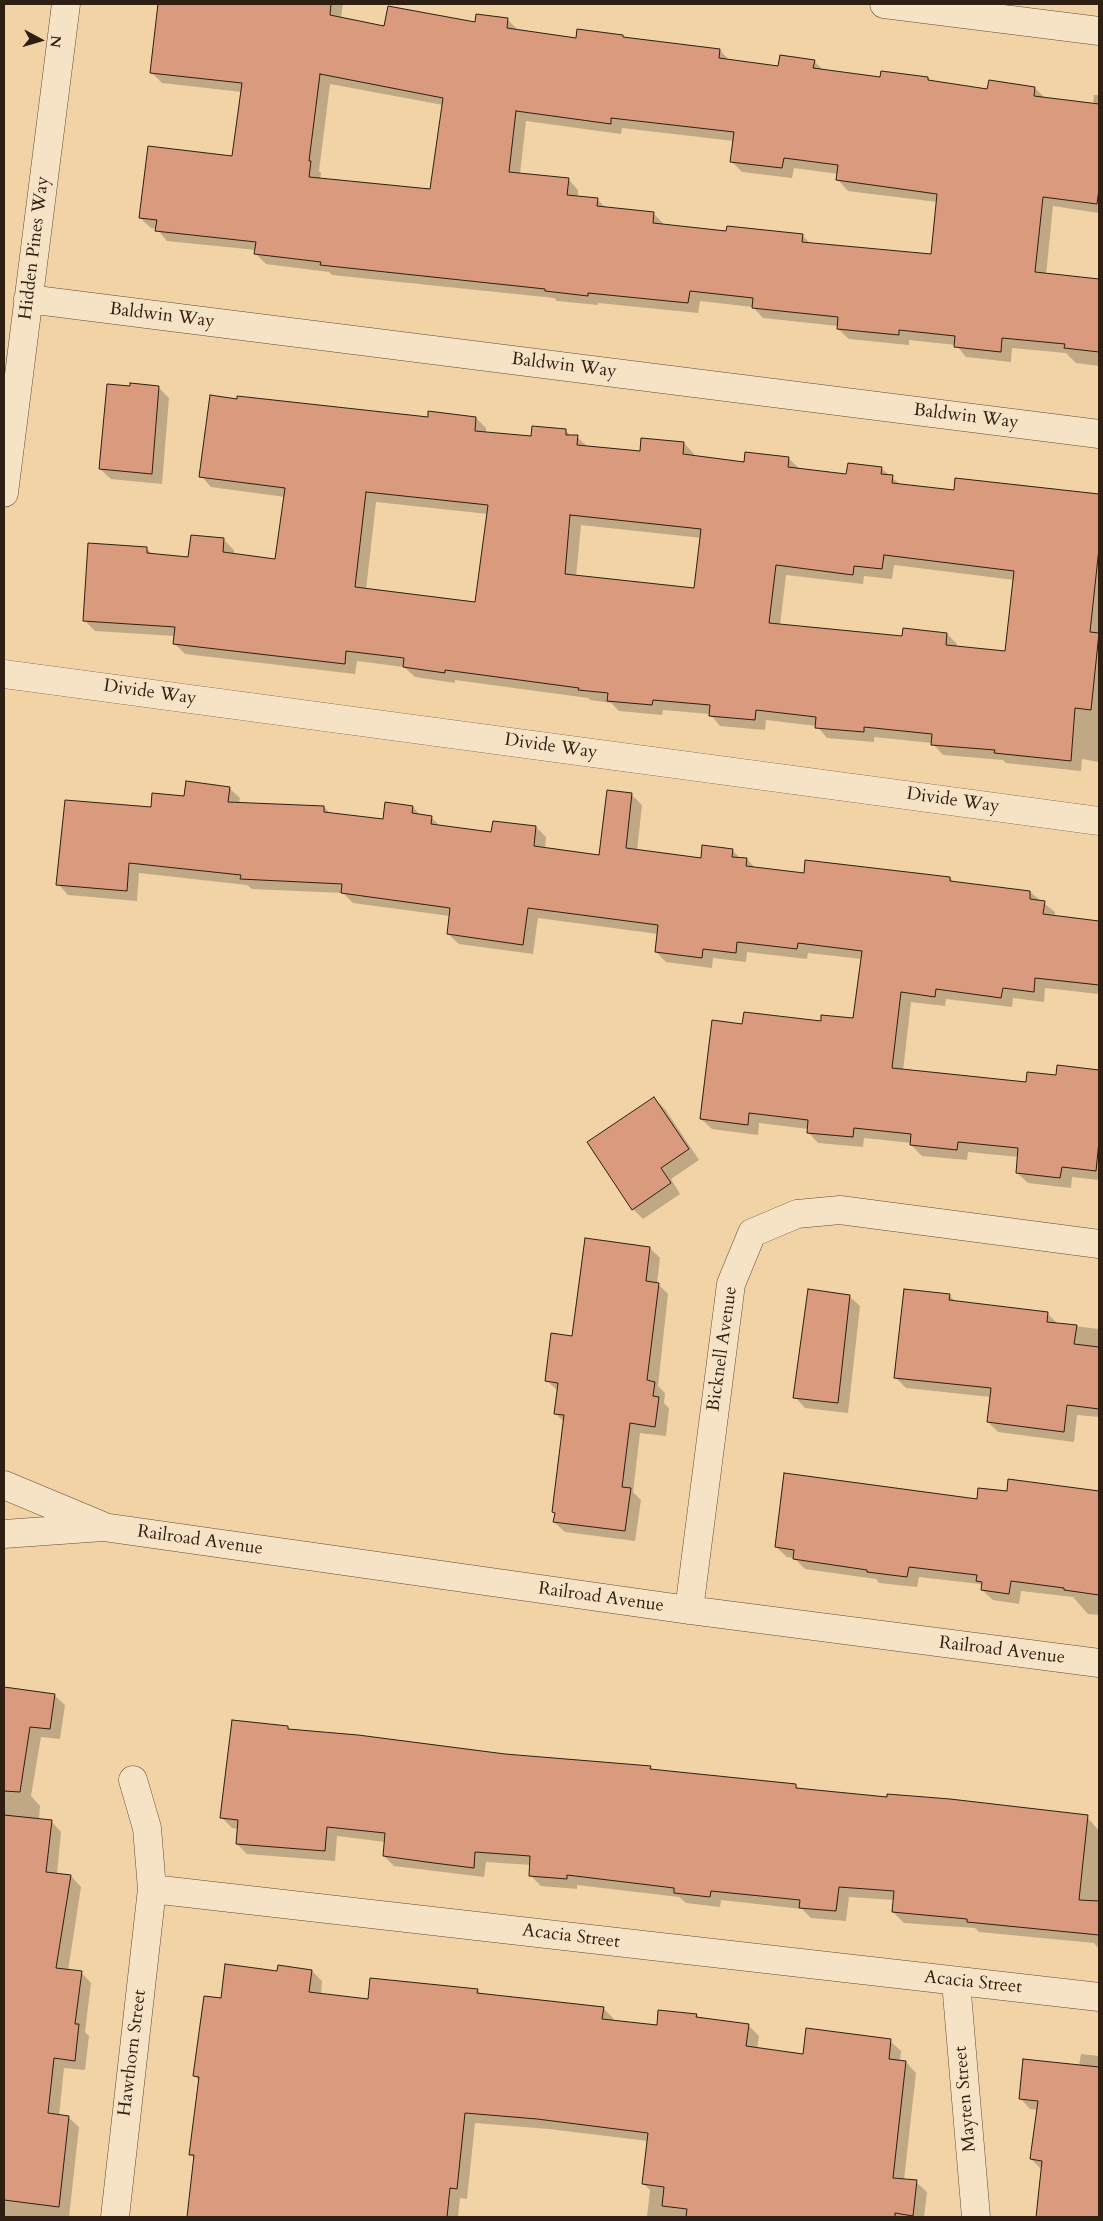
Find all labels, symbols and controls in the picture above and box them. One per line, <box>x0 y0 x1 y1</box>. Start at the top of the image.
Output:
north arrow <box>15 15 65 65</box>
text: N <box>45 35 65 49</box>
street label: Hidden Pines Way <box>15 175 55 321</box>
street label: Baldwin Way <box>108 299 216 333</box>
street label: Baldwin Way <box>510 349 618 383</box>
street label: Baldwin Way <box>912 400 1020 434</box>
street label: Divide Way <box>102 676 198 710</box>
street label: Divide Way <box>503 730 599 764</box>
street label: Divide Way <box>905 784 1001 818</box>
street label: Bicknell Avenue <box>704 1285 742 1413</box>
street label: Railroad Avenue <box>136 1521 264 1561</box>
street label: Railroad Avenue <box>537 1578 665 1618</box>
street label: Railroad Avenue <box>938 1633 1066 1669</box>
street label: Acacia Street <box>521 1920 621 1954</box>
street label: Acacia Street <box>923 1967 1023 1999</box>
street label: Hawthorn Street <box>115 1988 151 2118</box>
street label: Mayten Street <box>951 2045 981 2153</box>

